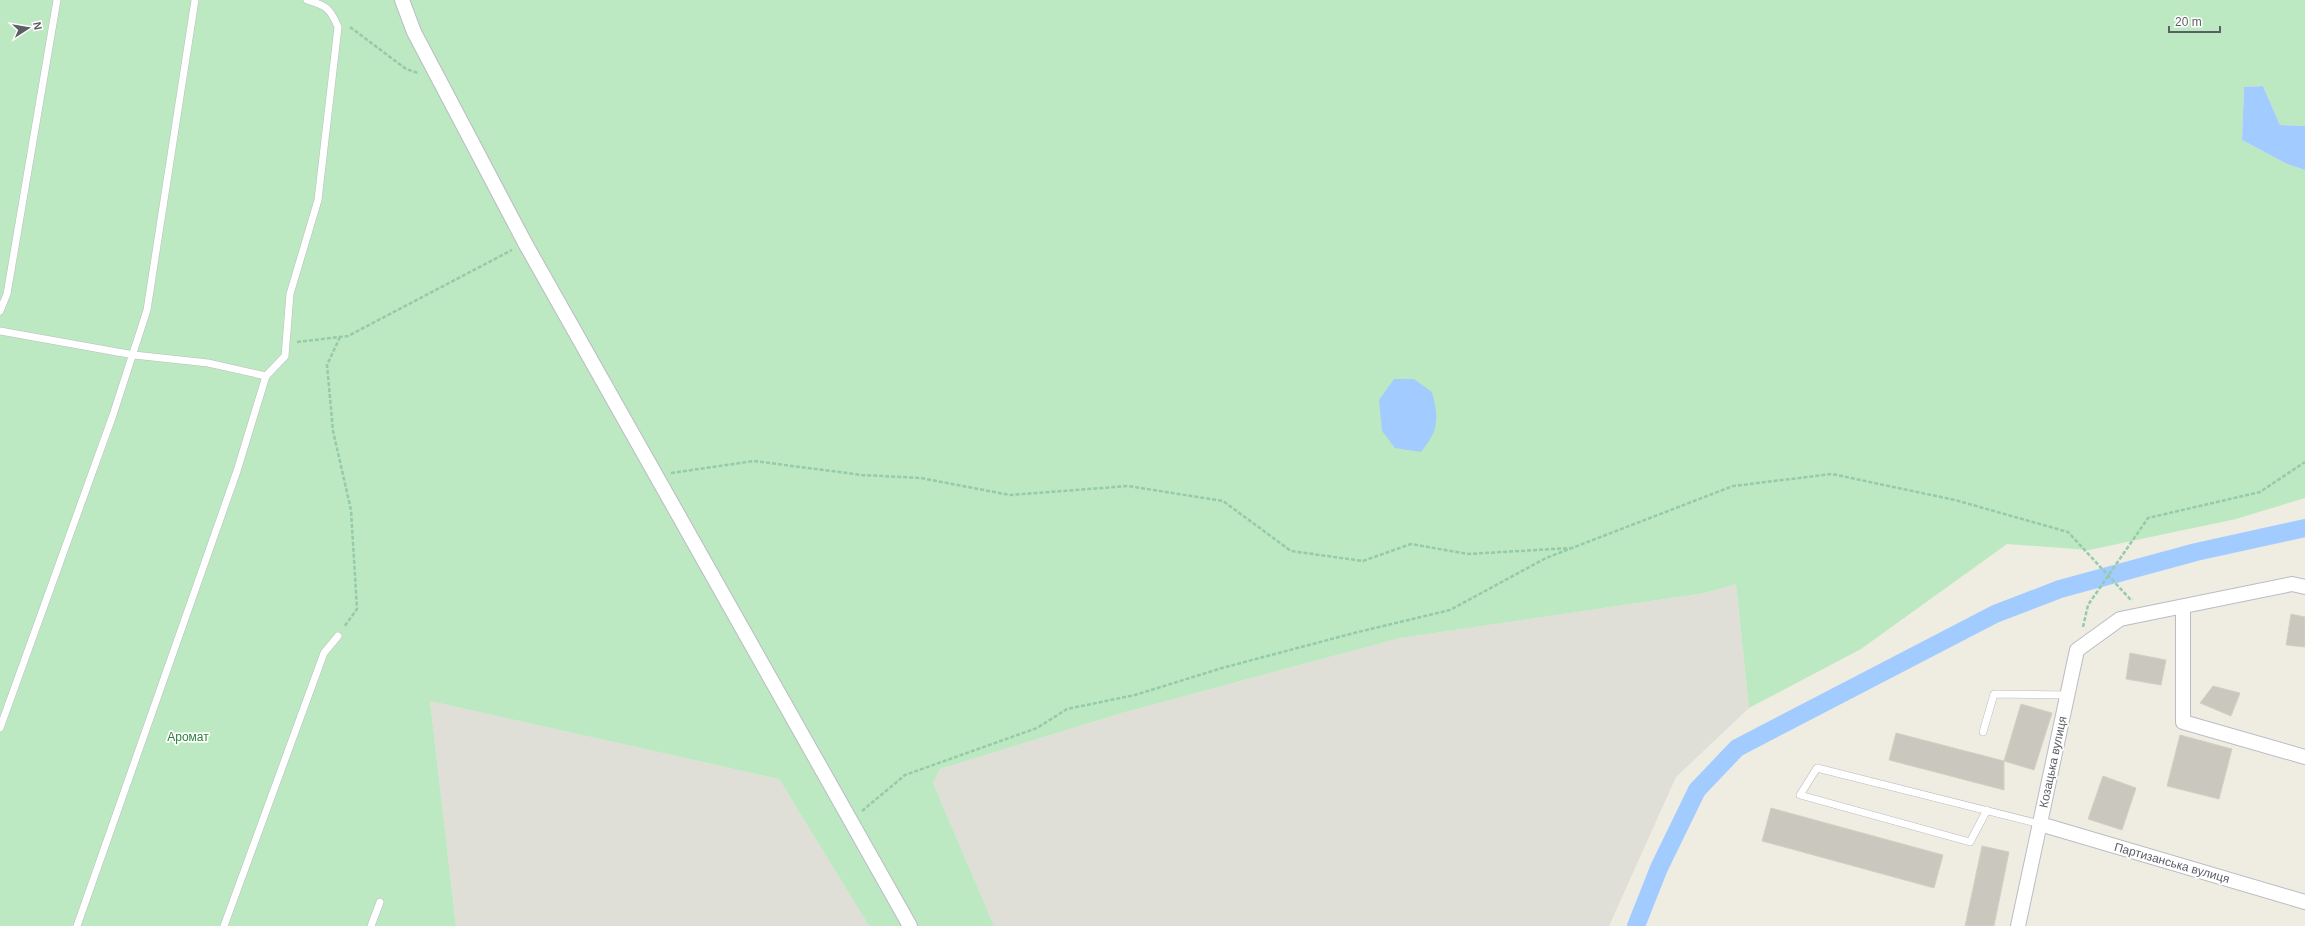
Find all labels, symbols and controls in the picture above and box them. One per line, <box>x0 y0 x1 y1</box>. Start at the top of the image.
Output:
north arrow <box>8 8 48 48</box>
scale bar <box>2169 8 2220 34</box>
text: 20 m <box>2175 15 2202 29</box>
text: N <box>31 21 44 31</box>
street label: Козацька вулиця <box>2036 715 2070 809</box>
park label: Аромат <box>167 730 209 744</box>
street label: Партизанська вулиця <box>2113 840 2231 886</box>

